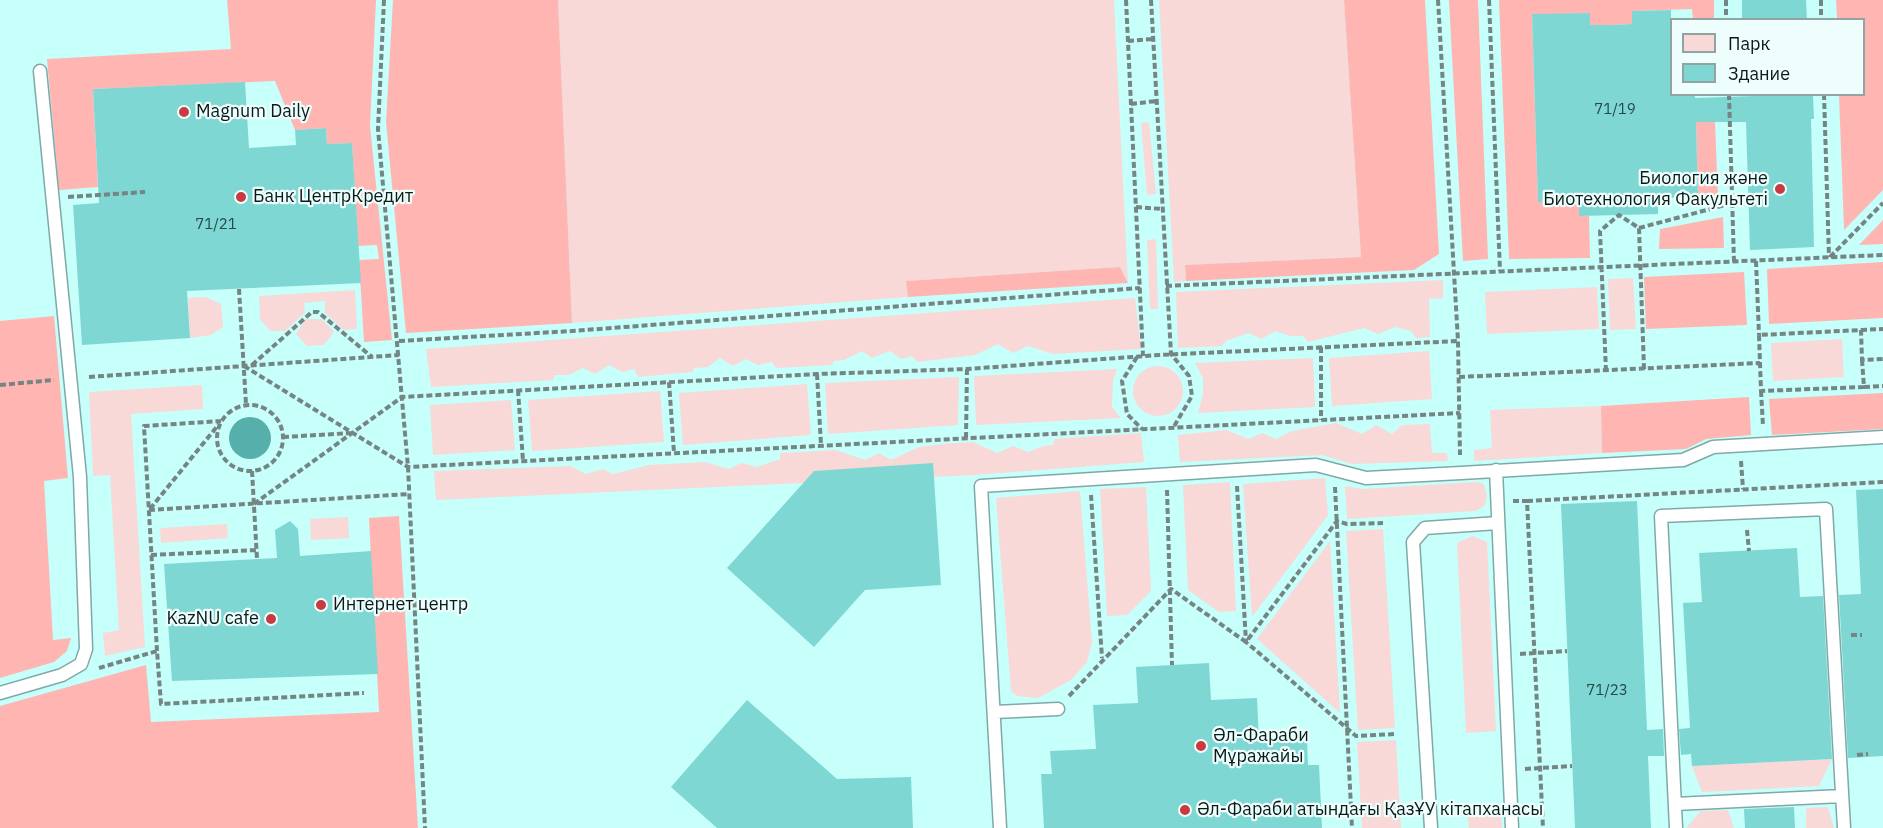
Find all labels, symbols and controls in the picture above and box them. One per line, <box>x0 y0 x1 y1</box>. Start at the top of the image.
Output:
legend <box>1670 18 1865 96</box>
text: Парк <box>1728 32 1770 55</box>
text: Здание <box>1728 62 1790 85</box>
place label: Magnum Daily <box>196 101 310 123</box>
house number: 71/19 <box>1594 101 1636 119</box>
marker: Magnum Daily <box>177 105 191 119</box>
place label: Биология және Биотехнология Факультеті <box>1543 168 1768 210</box>
marker: Биология және Биотехнология Факультеті <box>1773 182 1787 196</box>
place label: Банк ЦентрКредит <box>253 186 413 208</box>
marker: Банк ЦентрКредит <box>234 190 248 204</box>
house number: 71/21 <box>195 216 237 234</box>
place label: Интернет центр <box>333 594 468 616</box>
marker: Интернет центр <box>314 598 328 612</box>
place label: KazNU cafe <box>166 608 259 630</box>
marker: KazNU cafe <box>264 612 278 626</box>
house number: 71/23 <box>1586 682 1628 700</box>
place label: Әл-Фараби Мұражайы <box>1213 725 1309 768</box>
marker: Әл-Фараби Мұражайы <box>1194 739 1208 753</box>
place label: Әл-Фараби атындағы ҚазҰУ кітапханасы <box>1197 799 1543 821</box>
marker: Әл-Фараби атындағы ҚазҰУ кітапханасы <box>1178 803 1192 817</box>

